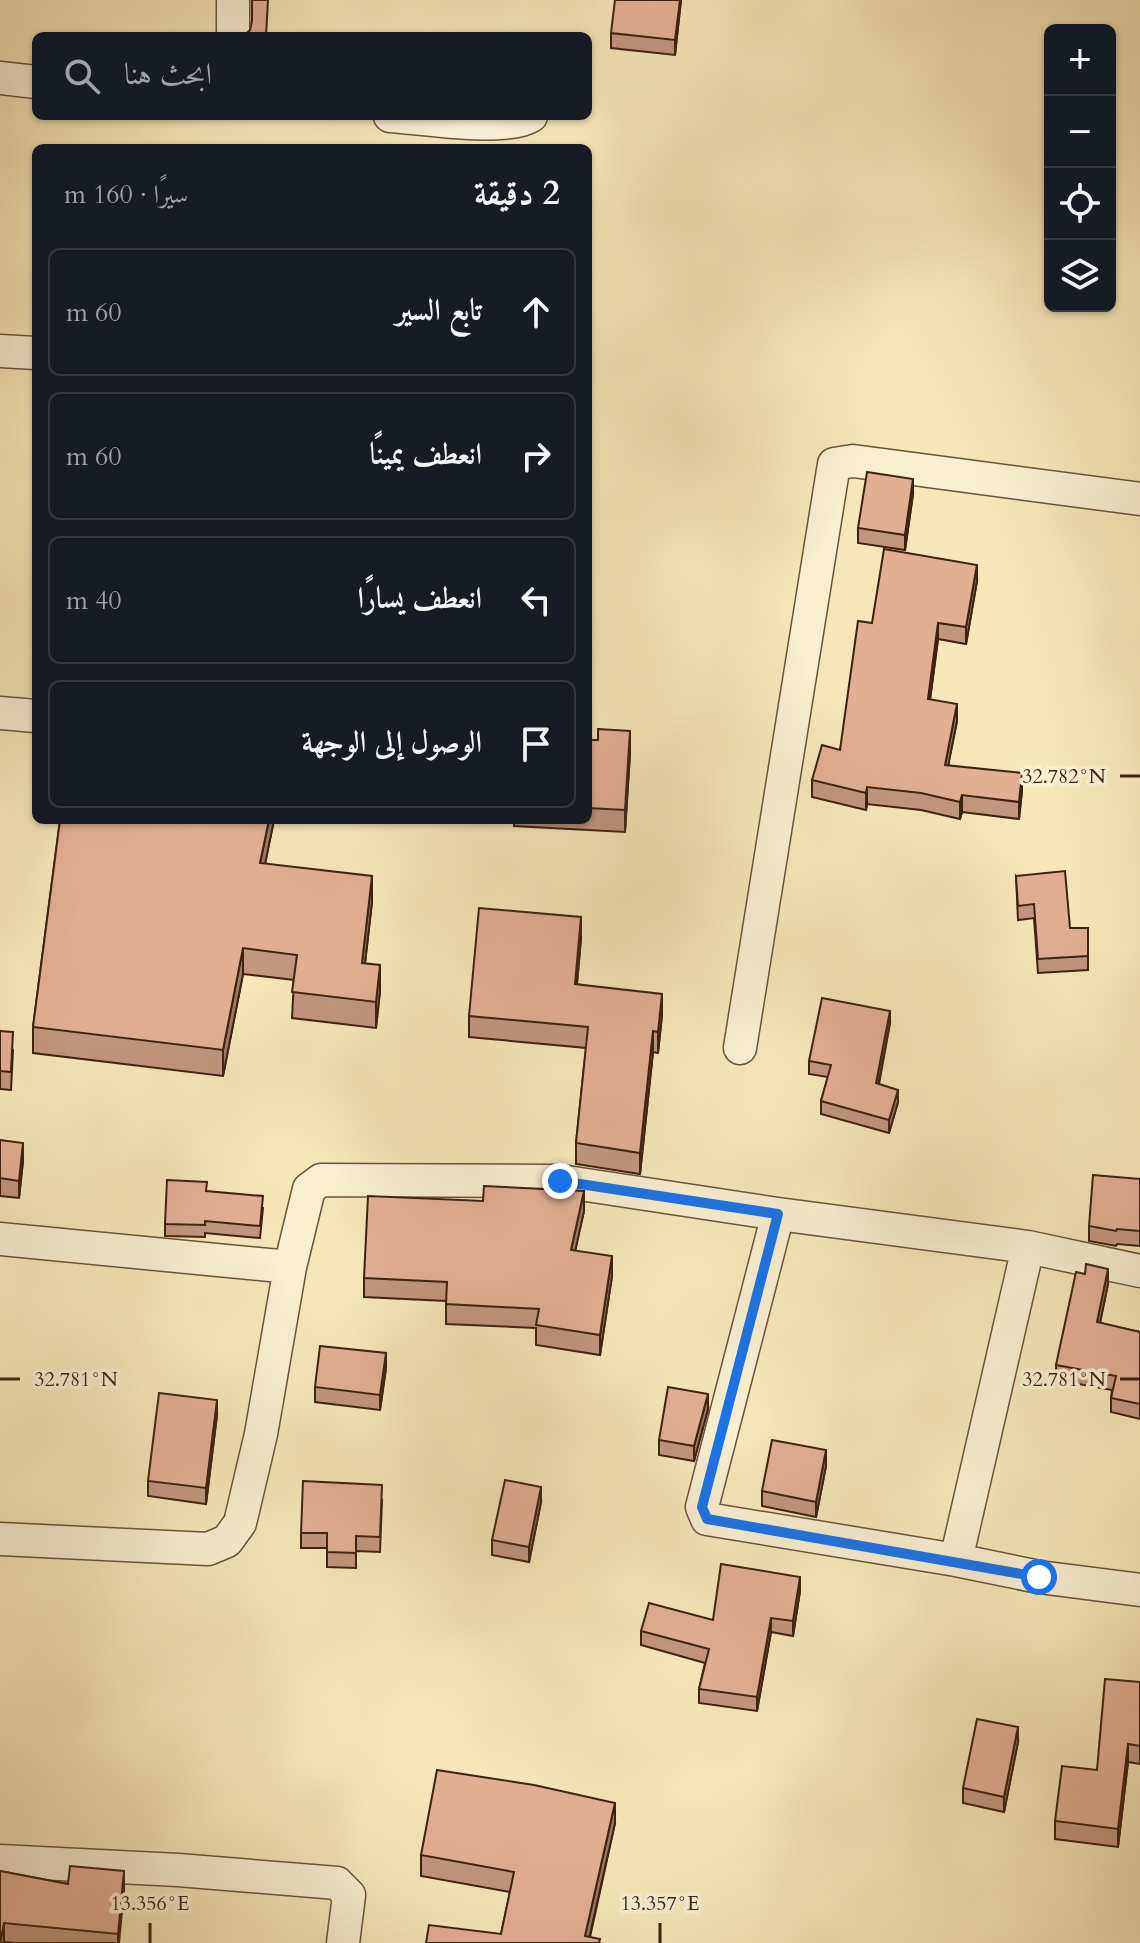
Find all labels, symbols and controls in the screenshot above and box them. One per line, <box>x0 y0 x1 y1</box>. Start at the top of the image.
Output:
map controls <box>1044 24 1116 312</box>
button: + <box>1044 24 1116 96</box>
search box <box>32 32 592 120</box>
icon: search <box>60 54 104 98</box>
text: ابحث هنا <box>124 54 212 95</box>
button: − <box>1044 96 1116 168</box>
button: locate <box>1044 168 1116 240</box>
text: 2 دقيقة <box>474 170 560 216</box>
text: سيرًا · 160 m <box>64 177 188 212</box>
button: layers <box>1044 240 1116 312</box>
text: تابع السير <box>396 290 482 331</box>
icon: ahead <box>514 290 558 334</box>
text: 60 m <box>66 295 122 330</box>
text: انعطف يمينًا <box>369 434 482 475</box>
icon: right <box>514 434 558 478</box>
text: 60 m <box>66 439 122 474</box>
text: انعطف يسارًا <box>357 578 482 619</box>
icon: left <box>514 578 558 622</box>
text: 40 m <box>66 583 122 618</box>
text: الوصول إلى الوجهة <box>302 722 482 763</box>
icon: arrive <box>514 722 558 766</box>
text: 32.782°N <box>1022 763 1106 790</box>
route end <box>542 1163 578 1199</box>
text: 32.781°N <box>34 1366 118 1393</box>
text: 32.781°N <box>1022 1366 1106 1393</box>
route start <box>1021 1559 1057 1595</box>
text: 13.356°E <box>111 1890 189 1917</box>
text: 13.357°E <box>621 1890 699 1917</box>

